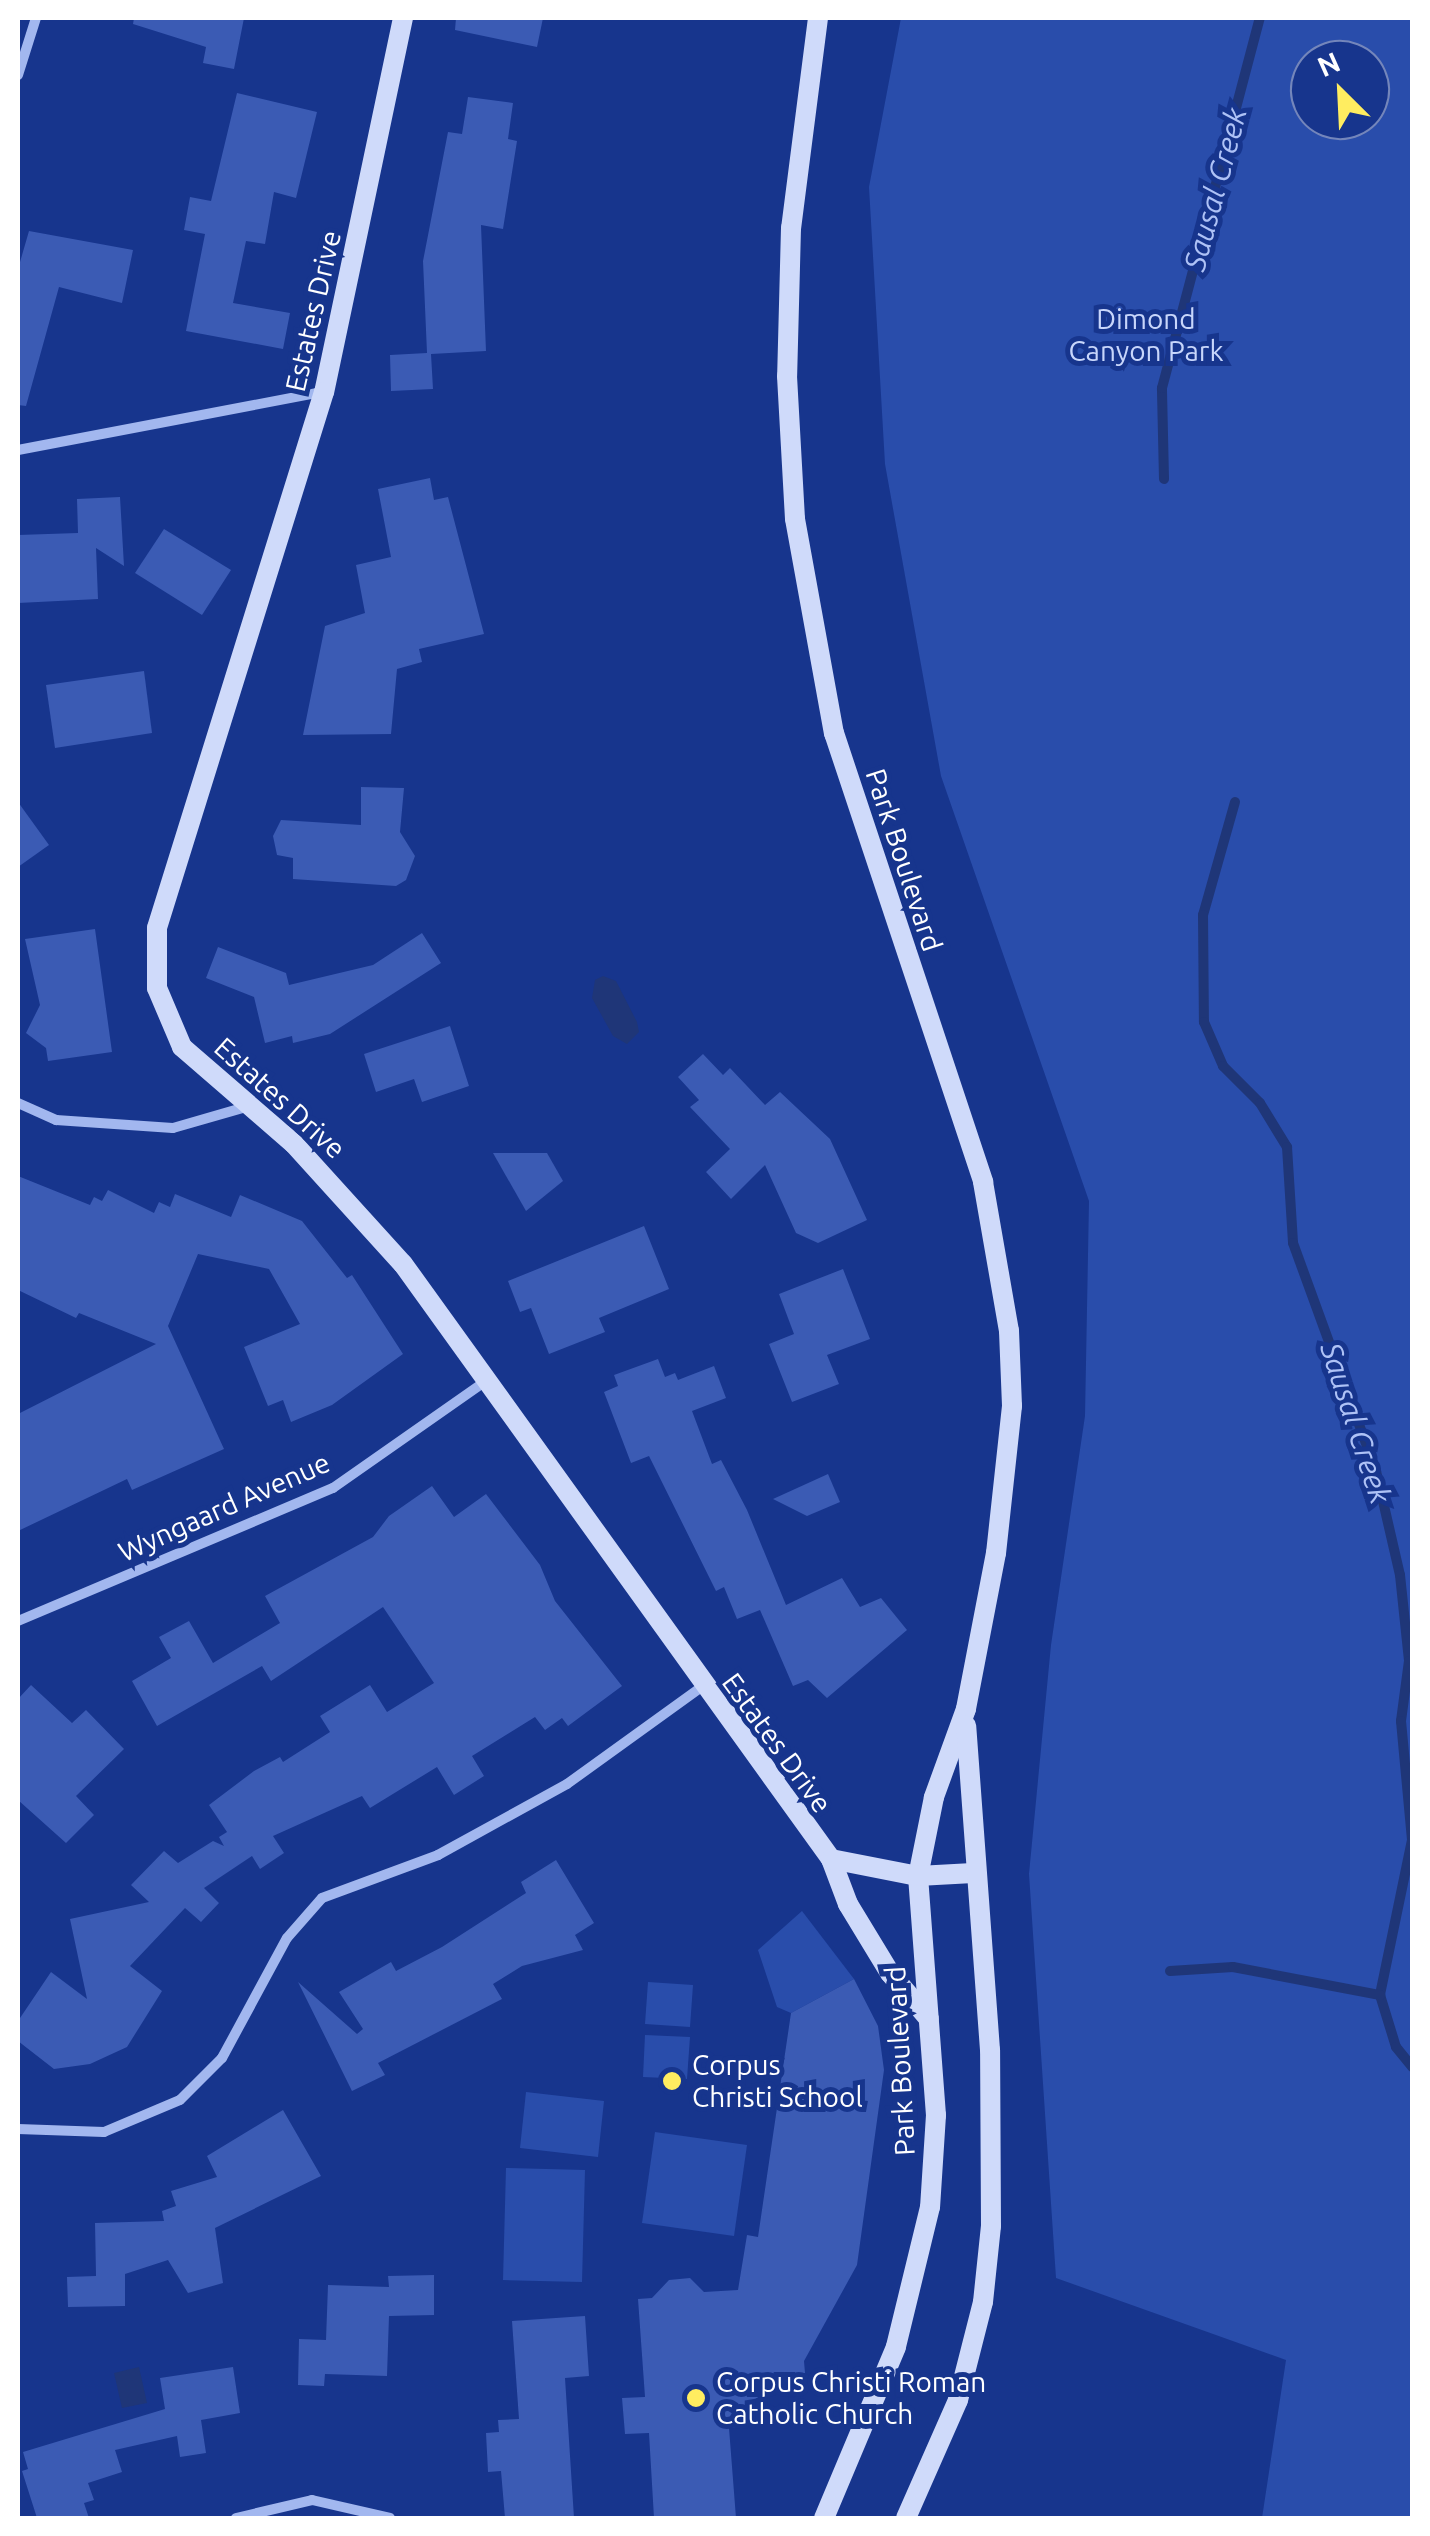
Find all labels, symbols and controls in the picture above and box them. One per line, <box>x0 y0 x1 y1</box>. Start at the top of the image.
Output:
north arrow <box>1290 40 1390 140</box>
text: N <box>1313 46 1344 82</box>
water label: Sausal Creek <box>1176 103 1254 275</box>
street label: Estates Drive <box>278 227 348 395</box>
park label: Dimond Canyon Park <box>1068 302 1224 368</box>
street label: Park Boulevard <box>859 764 949 956</box>
street label: Estates Drive <box>208 1031 352 1165</box>
water label: Sausal Creek <box>1313 1338 1399 1508</box>
street label: Wyngaard Avenue <box>113 1445 335 1569</box>
street label: Estates Drive <box>715 1667 839 1819</box>
street label: Park Boulevard <box>878 1965 922 2157</box>
place label: Corpus Christi School <box>692 2048 863 2114</box>
marker: Corpus Christi School <box>661 2070 683 2092</box>
place label: Corpus Christi Roman Catholic Church <box>716 2365 986 2431</box>
marker: Corpus Christi Roman Catholic Church <box>685 2387 707 2409</box>

